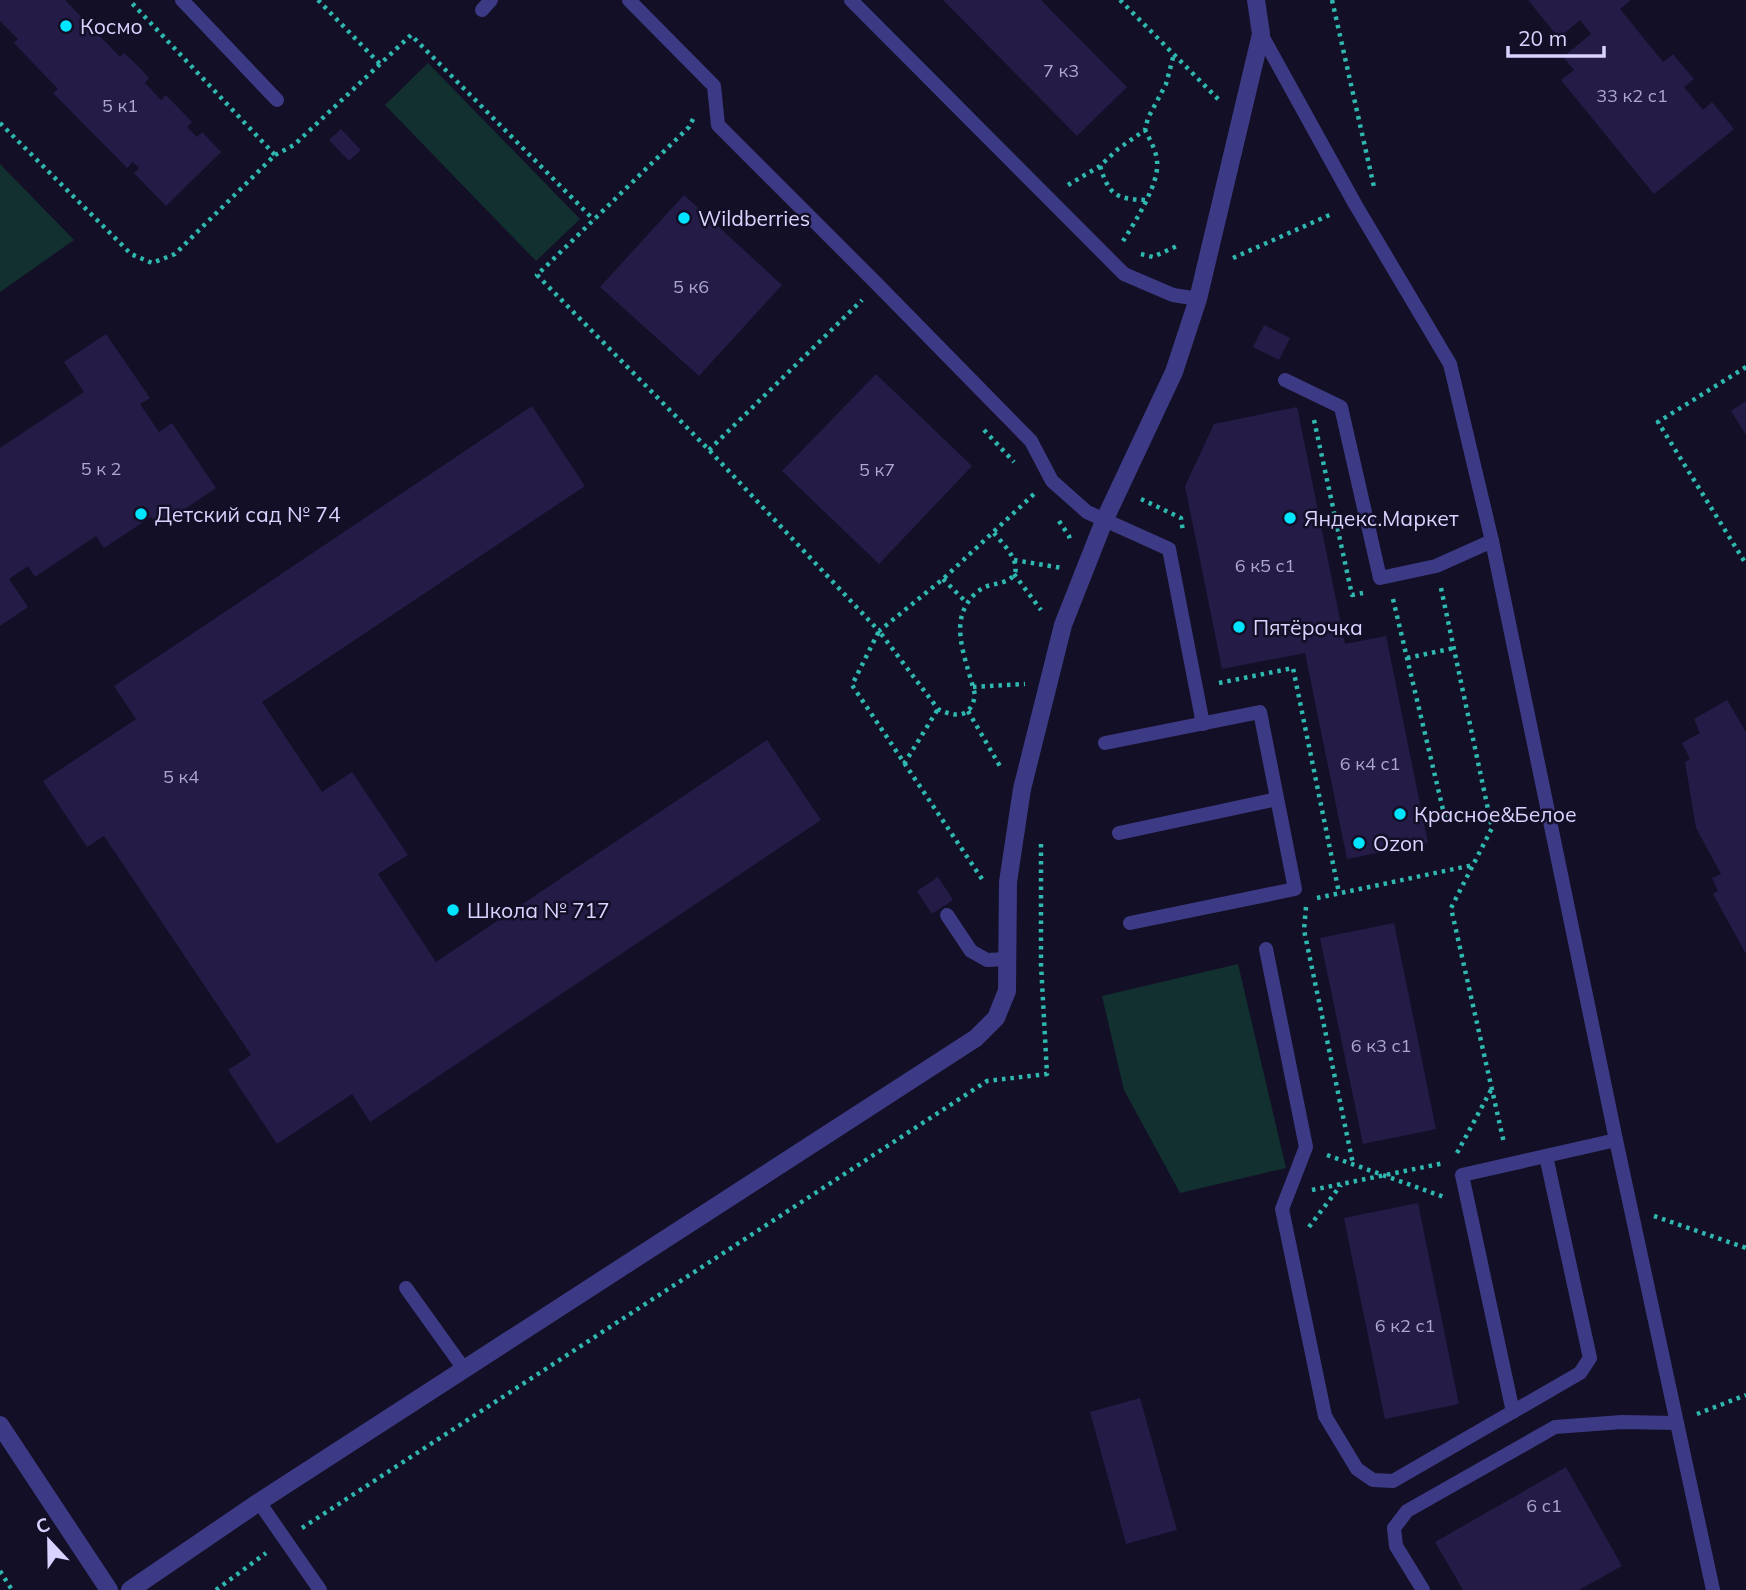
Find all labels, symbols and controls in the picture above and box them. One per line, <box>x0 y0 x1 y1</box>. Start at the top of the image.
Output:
place label: Космо <box>80 13 143 39</box>
scale bar <box>1508 14 1604 58</box>
marker: Космо <box>58 18 74 34</box>
text: 20 m <box>1518 25 1567 51</box>
house number: 7 к3 <box>1043 59 1079 82</box>
house number: 33 к2 с1 <box>1596 84 1668 107</box>
house number: 5 к1 <box>102 94 138 117</box>
place label: Wildberries <box>698 205 810 231</box>
marker: Wildberries <box>676 210 692 226</box>
house number: 5 к6 <box>673 275 709 298</box>
house number: 5 к 2 <box>81 457 121 480</box>
house number: 5 к7 <box>859 458 895 481</box>
place label: Детский сад № 74 <box>155 501 341 527</box>
place label: Яндекс.Маркет <box>1304 505 1459 531</box>
marker: Детский сад № 74 <box>133 506 149 522</box>
marker: Яндекс.Маркет <box>1282 510 1298 526</box>
house number: 6 к5 с1 <box>1235 554 1295 577</box>
place label: Пятёрочка <box>1253 614 1363 640</box>
marker: Пятёрочка <box>1231 619 1247 635</box>
house number: 6 к4 с1 <box>1340 752 1400 775</box>
house number: 5 к4 <box>163 765 199 788</box>
place label: Красное&Белое <box>1414 801 1577 827</box>
marker: Красное&Белое <box>1392 806 1408 822</box>
place label: Ozon <box>1373 830 1424 856</box>
marker: Ozon <box>1351 835 1367 851</box>
place label: Школа № 717 <box>467 897 610 923</box>
marker: Школа № 717 <box>445 902 461 918</box>
house number: 6 к3 с1 <box>1351 1034 1411 1057</box>
house number: 6 к2 с1 <box>1375 1314 1435 1337</box>
house number: 6 с1 <box>1526 1494 1562 1517</box>
north arrow <box>14 1506 84 1576</box>
text: С <box>32 1512 53 1539</box>

